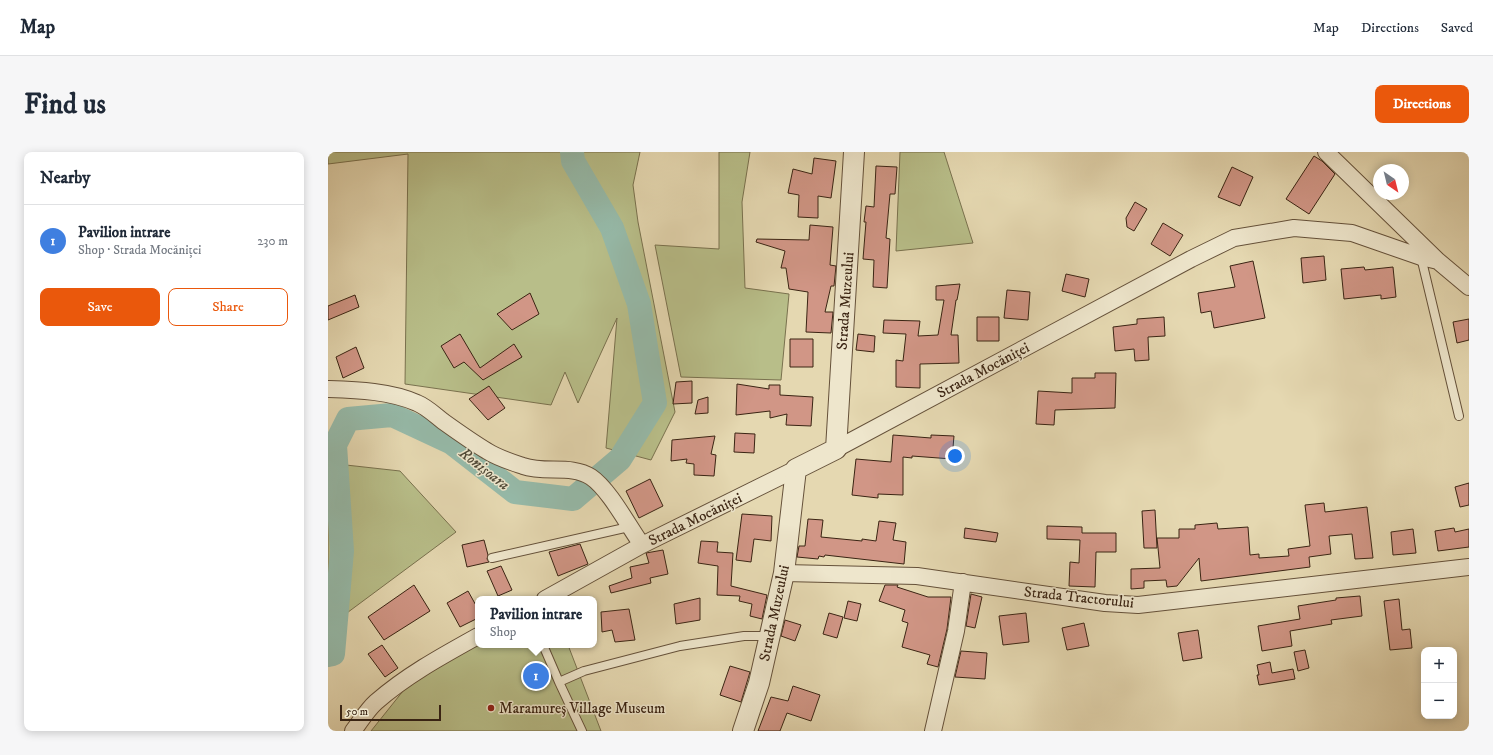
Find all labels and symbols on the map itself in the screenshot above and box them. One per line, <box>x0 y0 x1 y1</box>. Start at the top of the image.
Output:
north arrow <box>1373 164 1409 200</box>
street label: Strada Muzeului <box>833 251 858 351</box>
street label: Strada Mocăniței <box>934 338 1033 403</box>
water label: Ronișoara <box>454 442 514 495</box>
your location <box>945 446 965 466</box>
street label: Strada Mocăniței <box>645 489 745 550</box>
street label: Strada Muzeului <box>755 563 794 663</box>
street label: Strada Tractorului <box>1023 582 1135 613</box>
pin: 1 <box>523 661 549 691</box>
place label: Maramureș Village Museum <box>499 699 665 718</box>
scale bar <box>340 703 441 722</box>
marker: Maramureș Village Museum <box>486 703 496 713</box>

